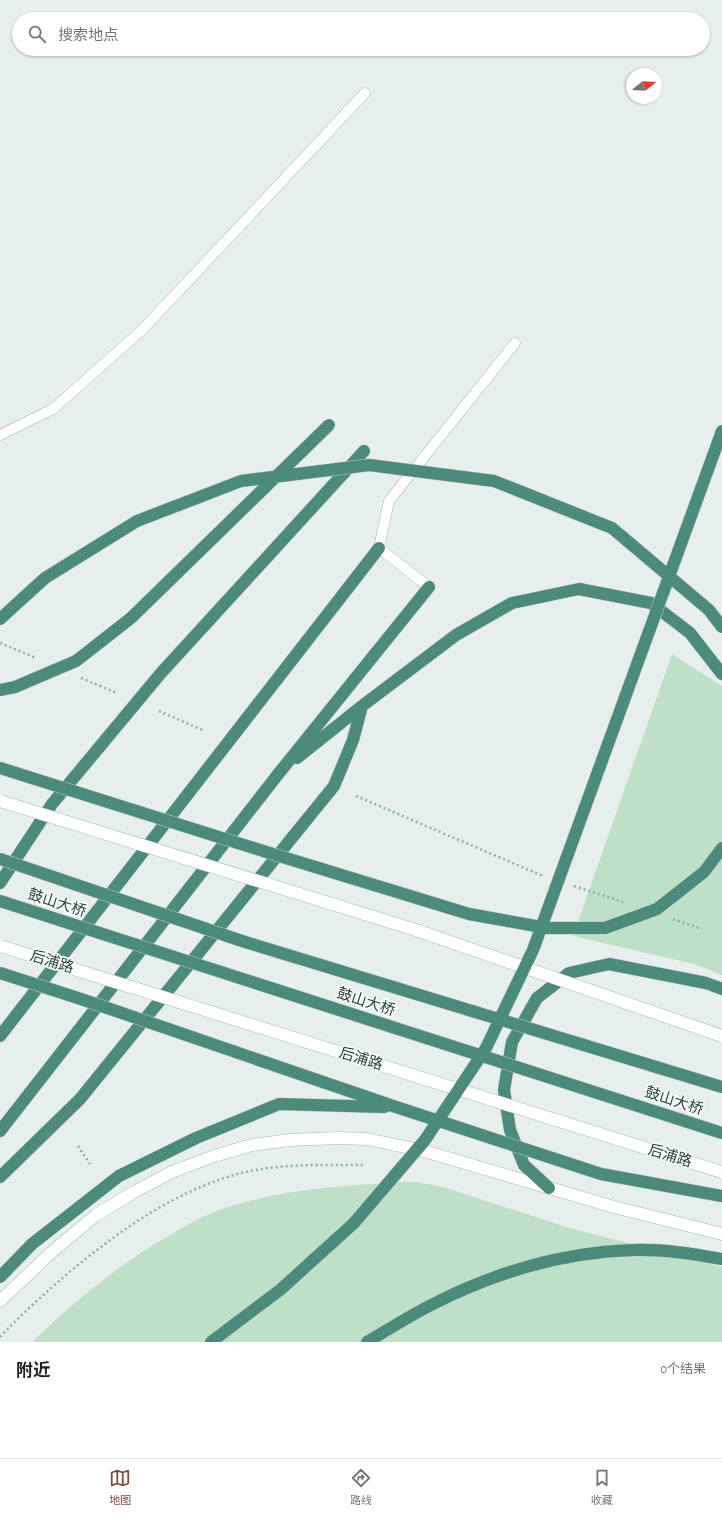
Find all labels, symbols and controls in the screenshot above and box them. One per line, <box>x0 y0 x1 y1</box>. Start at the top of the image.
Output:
search box <box>12 12 710 56</box>
icon: search <box>26 23 48 45</box>
text: 搜索地点 <box>58 28 118 43</box>
north arrow <box>626 68 662 104</box>
street label: 鼓山大桥 <box>26 886 88 919</box>
street label: 后浦路 <box>28 946 76 976</box>
street label: 鼓山大桥 <box>335 985 397 1018</box>
street label: 后浦路 <box>337 1043 385 1073</box>
street label: 鼓山大桥 <box>643 1084 705 1117</box>
street label: 后浦路 <box>646 1140 694 1170</box>
text: 附近 <box>16 1362 50 1379</box>
text: 0个结果 <box>660 1363 706 1376</box>
tab: 地图 <box>109 1467 131 1507</box>
tab: 路线 <box>350 1467 372 1507</box>
tab: 收藏 <box>591 1467 613 1507</box>

